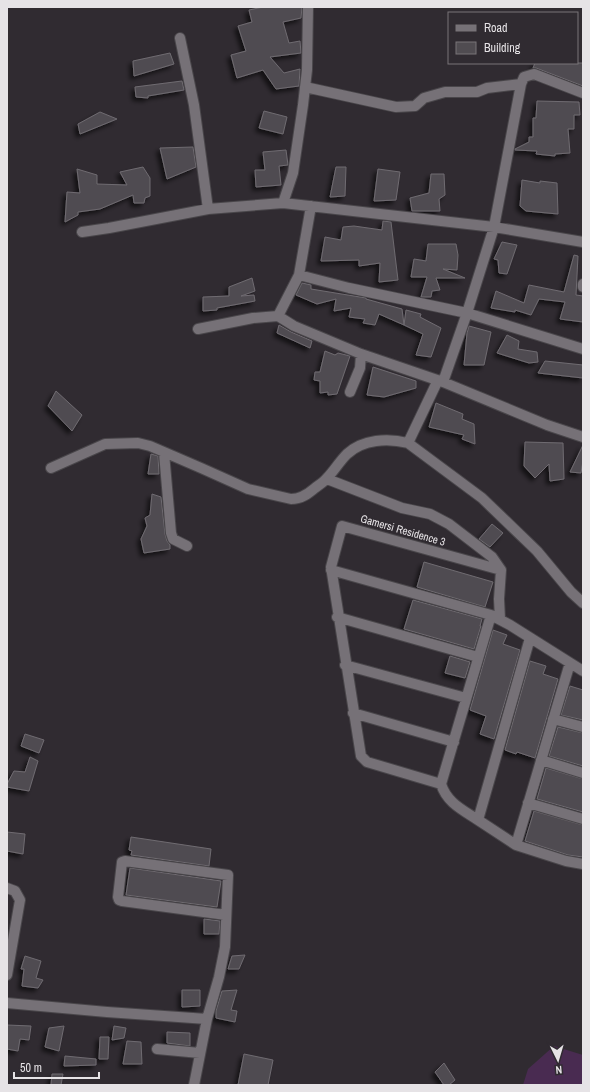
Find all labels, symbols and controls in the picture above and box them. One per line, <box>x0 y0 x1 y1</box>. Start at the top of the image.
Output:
legend <box>448 12 578 64</box>
text: Road <box>484 20 508 36</box>
text: Building <box>484 40 521 56</box>
street label: Gamersi Residence 3 <box>359 511 447 549</box>
north arrow <box>538 1040 578 1080</box>
scale bar <box>14 1054 99 1080</box>
text: 50 m <box>20 1060 42 1076</box>
text: N <box>555 1063 563 1077</box>

